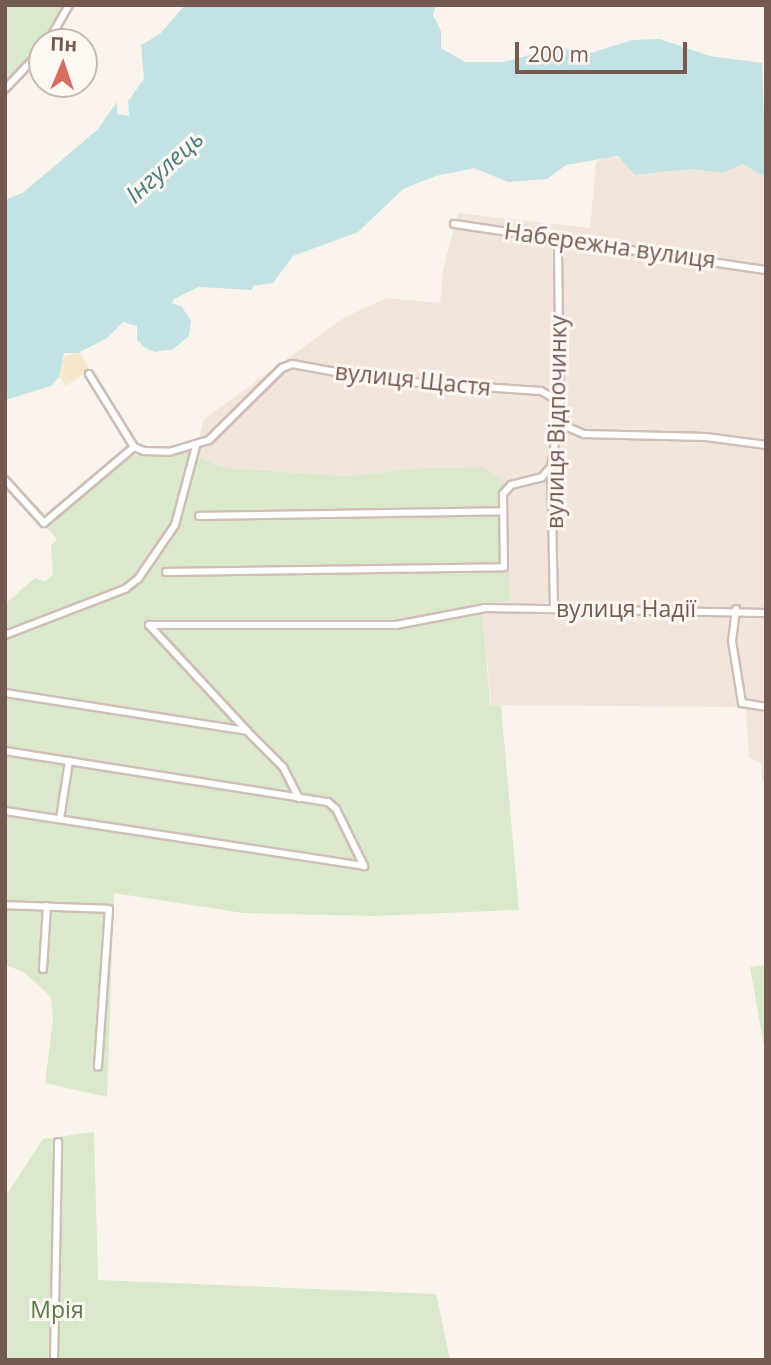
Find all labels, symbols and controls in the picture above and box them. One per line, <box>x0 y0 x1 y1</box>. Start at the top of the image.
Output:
north arrow <box>28 28 98 98</box>
scale bar <box>519 28 690 72</box>
text: Пн <box>50 31 77 57</box>
text: 200 m <box>528 40 589 68</box>
water label: Інгулець <box>119 124 209 208</box>
street label: Набережна вулиця <box>503 217 717 273</box>
street label: вулиця Відпочинку <box>540 315 572 529</box>
street label: вулиця Щастя <box>334 357 492 401</box>
street label: вулиця Надії <box>556 594 696 622</box>
park label: Мрія <box>30 1295 84 1323</box>

